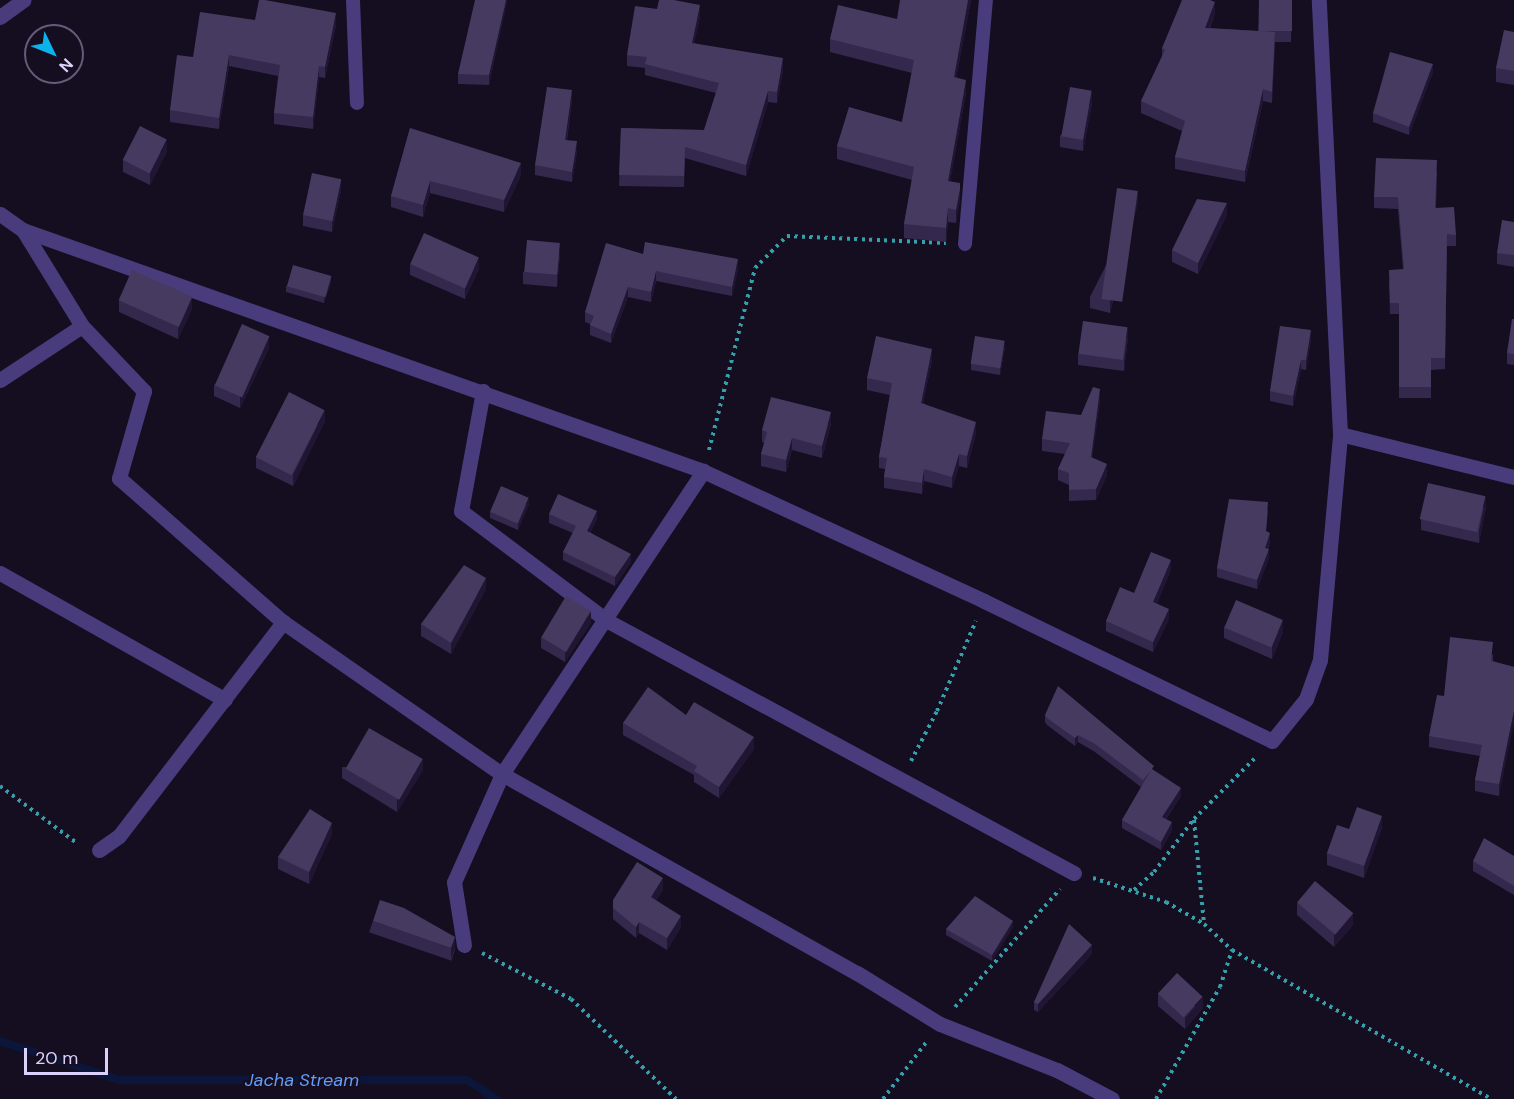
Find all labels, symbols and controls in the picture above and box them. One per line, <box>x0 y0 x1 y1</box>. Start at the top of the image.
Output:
north arrow <box>24 24 84 84</box>
text: N <box>54 54 78 77</box>
scale bar <box>27 1036 111 1074</box>
text: 20 m <box>35 1046 78 1070</box>
water label: Jacha Stream <box>245 1069 359 1091</box>

